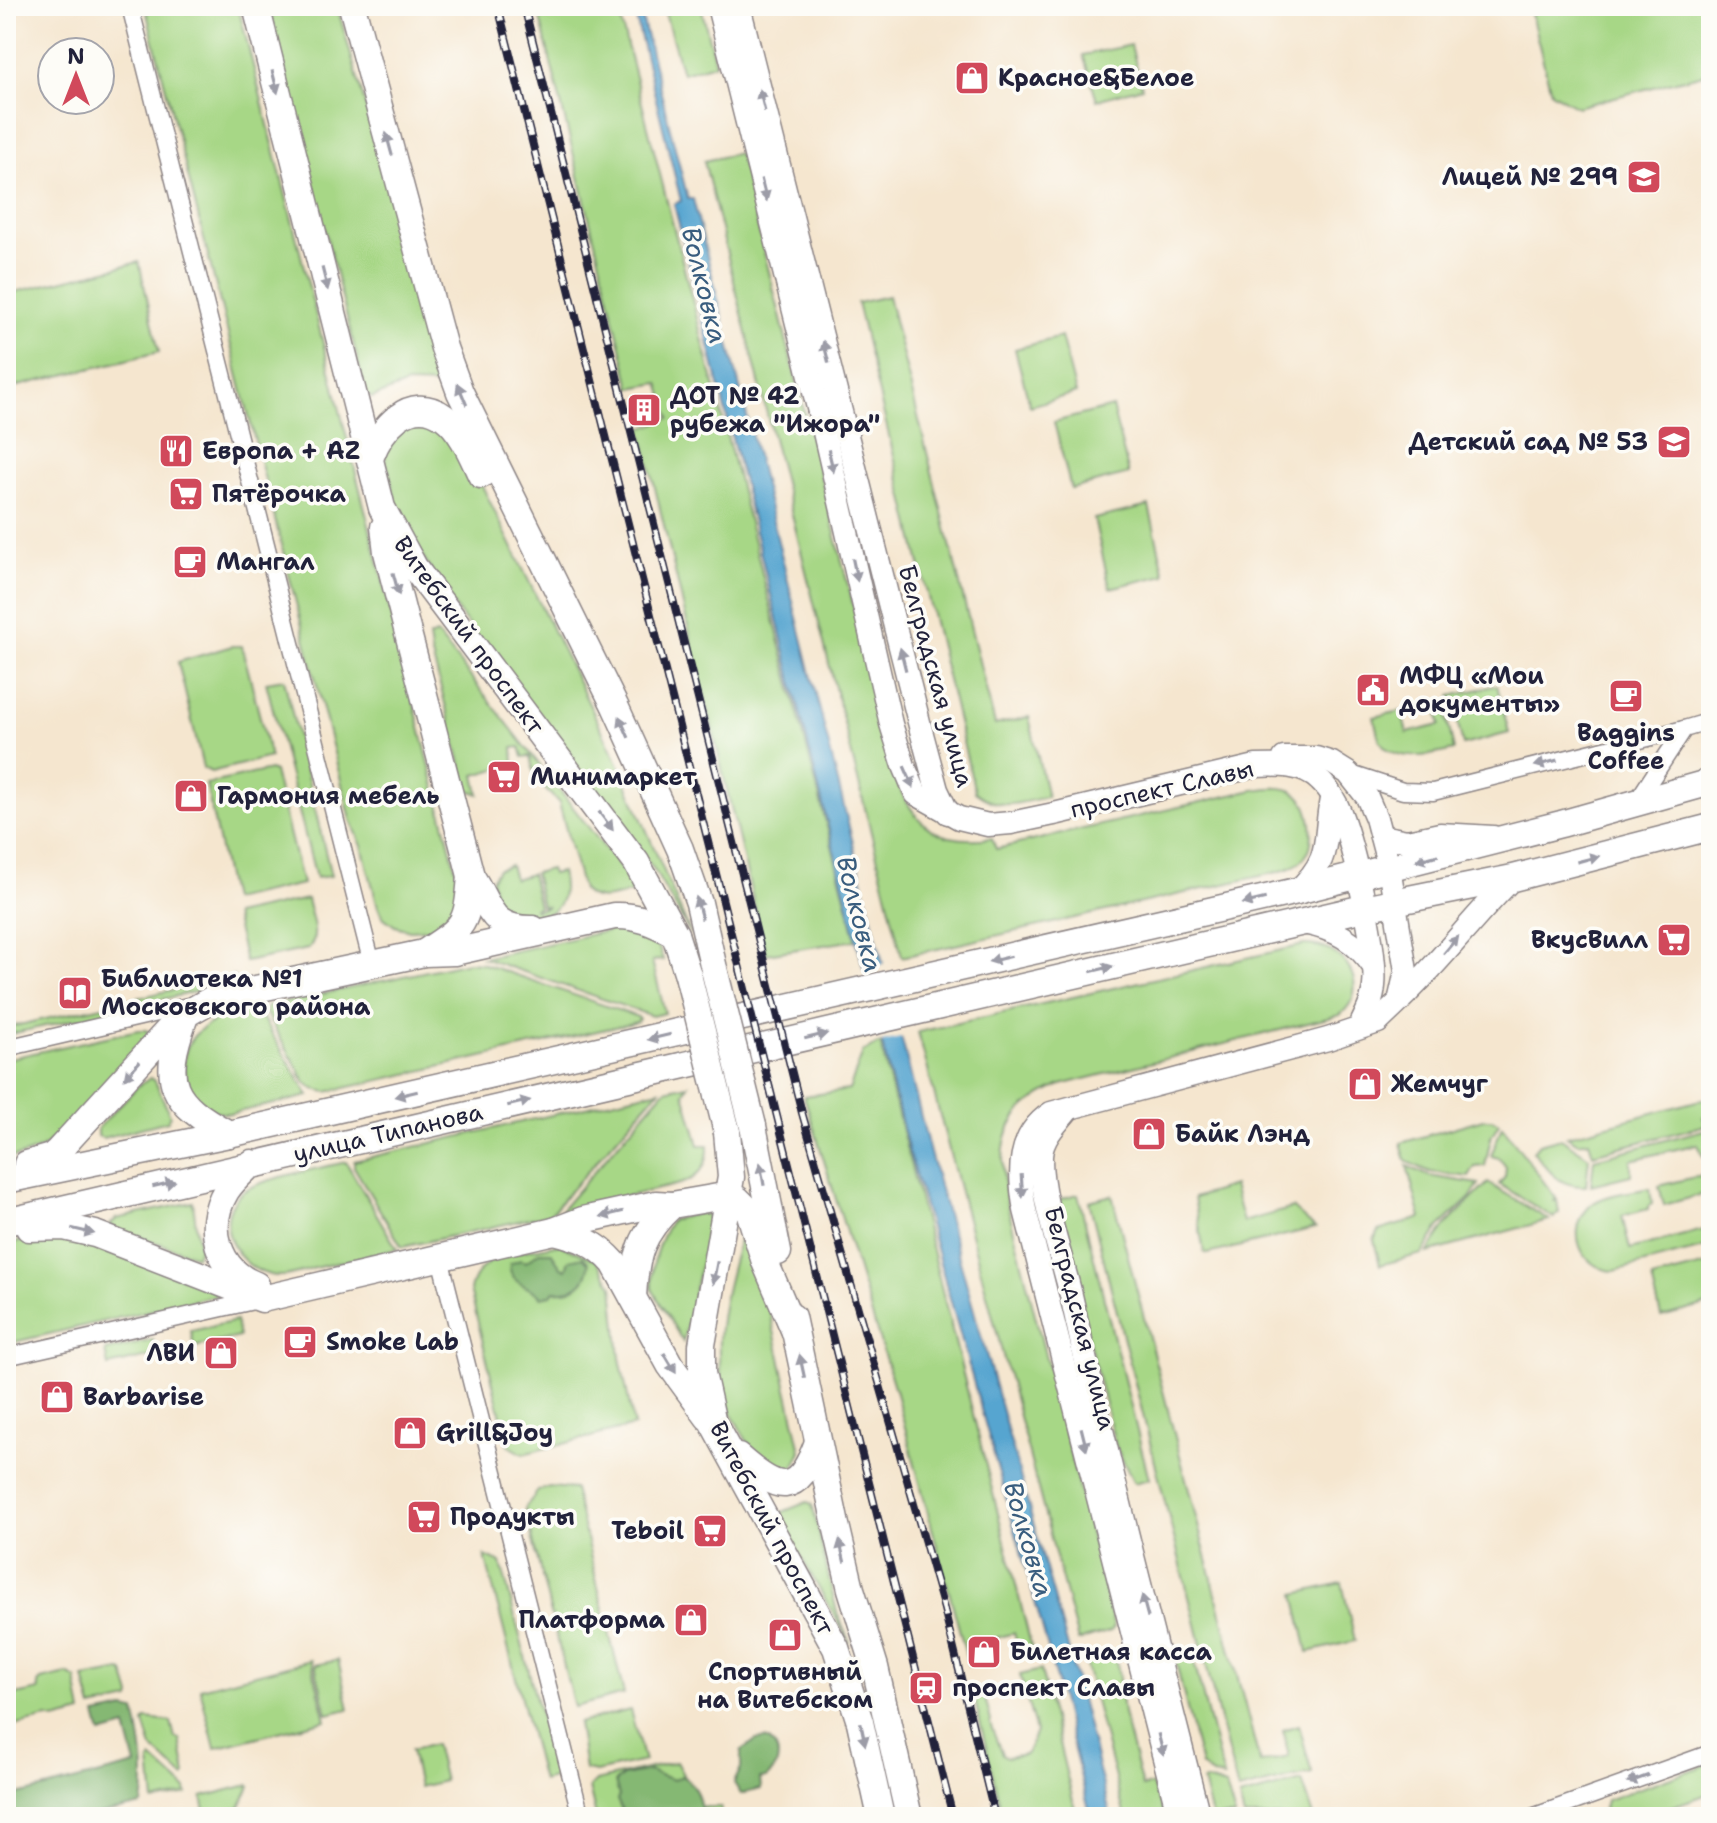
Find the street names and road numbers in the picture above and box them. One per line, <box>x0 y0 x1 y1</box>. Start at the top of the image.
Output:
street label: Витебский проспект <box>386 530 552 741</box>
street label: Белградская улица <box>891 561 981 791</box>
street label: проспект Славы <box>1067 752 1257 826</box>
street label: улица Типанова <box>290 1096 486 1170</box>
street label: Белградская улица <box>1037 1203 1123 1433</box>
street label: Витебский проспект <box>702 1416 842 1641</box>

